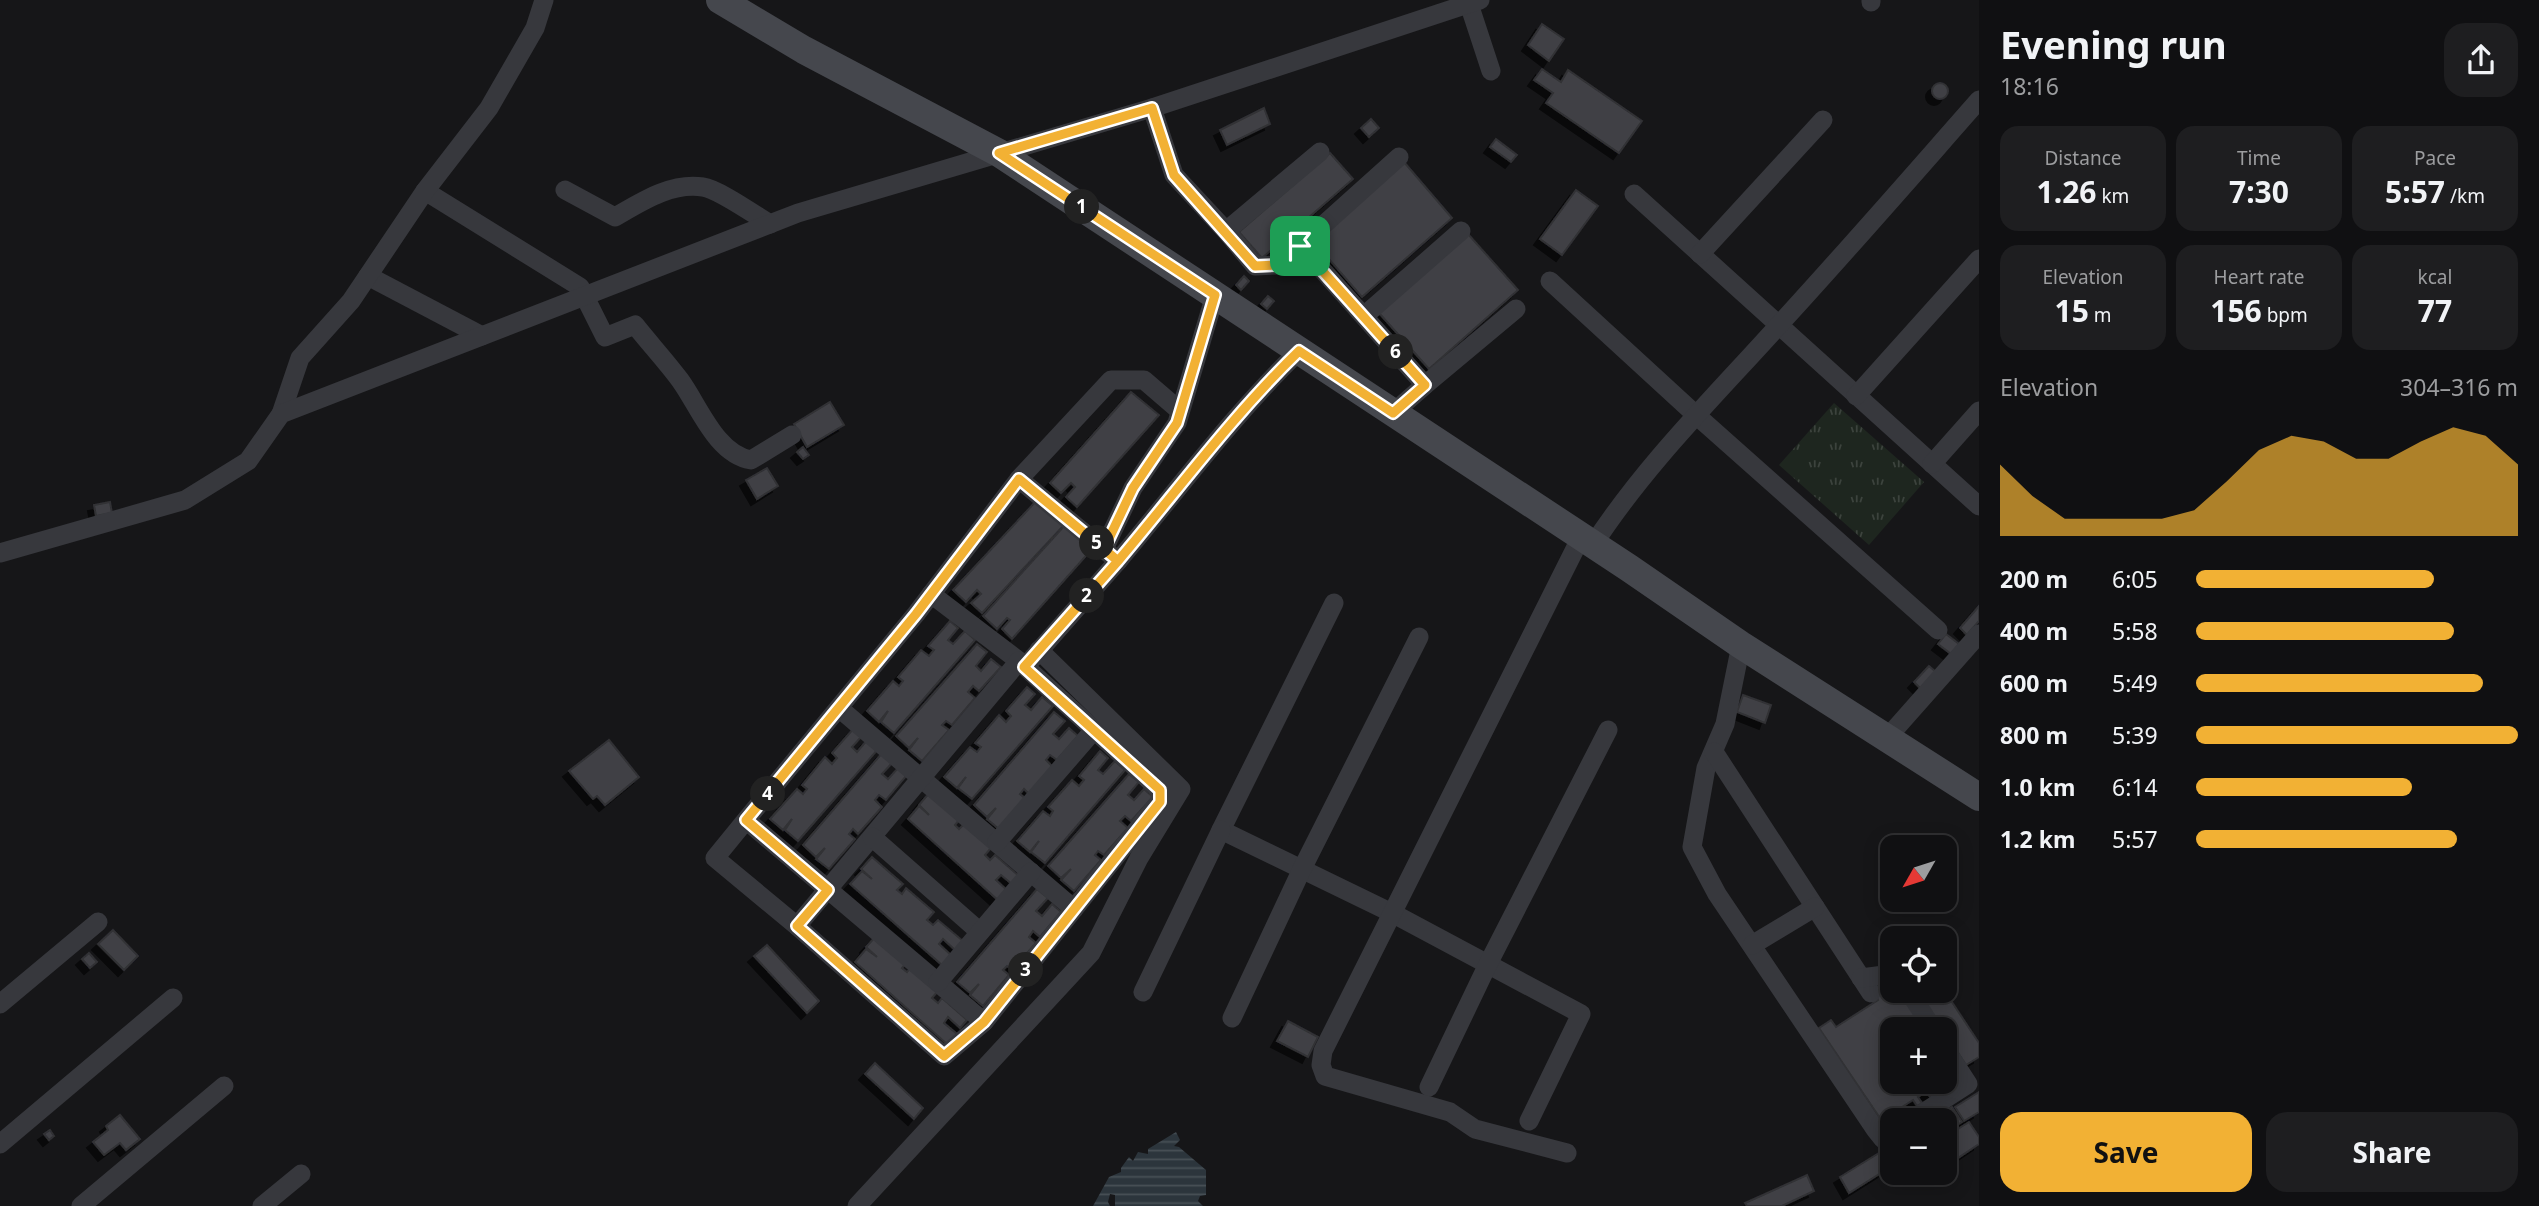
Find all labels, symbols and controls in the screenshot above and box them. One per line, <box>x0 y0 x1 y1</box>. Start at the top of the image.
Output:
text: Evening run <box>2000 18 2227 70</box>
button: share <box>2444 23 2518 97</box>
text: 18:16 <box>2000 70 2059 102</box>
text: Distance <box>2045 145 2121 171</box>
text: Time <box>2237 145 2281 171</box>
text: Pace <box>2414 145 2456 171</box>
text: 1.26 <box>2037 171 2097 212</box>
text: 7:30 <box>2229 171 2289 212</box>
text: 5:57 <box>2385 171 2445 212</box>
text: km <box>2097 183 2129 209</box>
text: /km <box>2445 183 2485 209</box>
pin: 1 <box>1064 190 1100 224</box>
text: 1 <box>1076 193 1087 219</box>
pin <box>1270 216 1330 276</box>
icon: arrive <box>1281 227 1319 265</box>
text: Elevation <box>2042 264 2124 290</box>
text: Heart rate <box>2214 264 2304 290</box>
text: kcal <box>2418 264 2452 290</box>
text: 15 <box>2054 290 2089 331</box>
text: 156 <box>2210 290 2262 331</box>
text: 77 <box>2418 290 2452 331</box>
text: m <box>2089 302 2112 328</box>
text: bpm <box>2262 302 2308 328</box>
pin: 6 <box>1378 334 1414 370</box>
text: 6 <box>1390 338 1401 364</box>
text: Elevation <box>2000 371 2098 403</box>
text: 304–316 m <box>2400 371 2518 403</box>
pin: 5 <box>1080 526 1114 560</box>
text: 5 <box>1091 529 1102 555</box>
text: 200 m <box>2000 563 2068 595</box>
text: 6:05 <box>2112 563 2158 595</box>
pin: 2 <box>1070 578 1104 614</box>
text: 2 <box>1081 582 1092 608</box>
text: 400 m <box>2000 615 2068 647</box>
text: 5:58 <box>2112 615 2158 647</box>
text: 600 m <box>2000 667 2068 699</box>
text: 5:49 <box>2112 667 2158 699</box>
text: 800 m <box>2000 719 2068 751</box>
text: 5:39 <box>2112 719 2158 751</box>
text: 1.0 km <box>2000 771 2075 803</box>
text: 6:14 <box>2112 771 2158 803</box>
pin: 4 <box>750 776 786 812</box>
text: 4 <box>762 780 773 806</box>
text: 1.2 km <box>2000 823 2075 855</box>
text: 5:57 <box>2112 823 2158 855</box>
north arrow <box>1880 835 1956 912</box>
map controls <box>1880 835 1957 1185</box>
button: locate <box>1880 926 1957 1003</box>
pin: 3 <box>1009 953 1044 988</box>
text: 3 <box>1020 956 1031 982</box>
button: + <box>1880 1017 1957 1094</box>
button: − <box>1880 1108 1957 1185</box>
button: Save <box>2000 1112 2252 1192</box>
button: Share <box>2266 1112 2518 1192</box>

